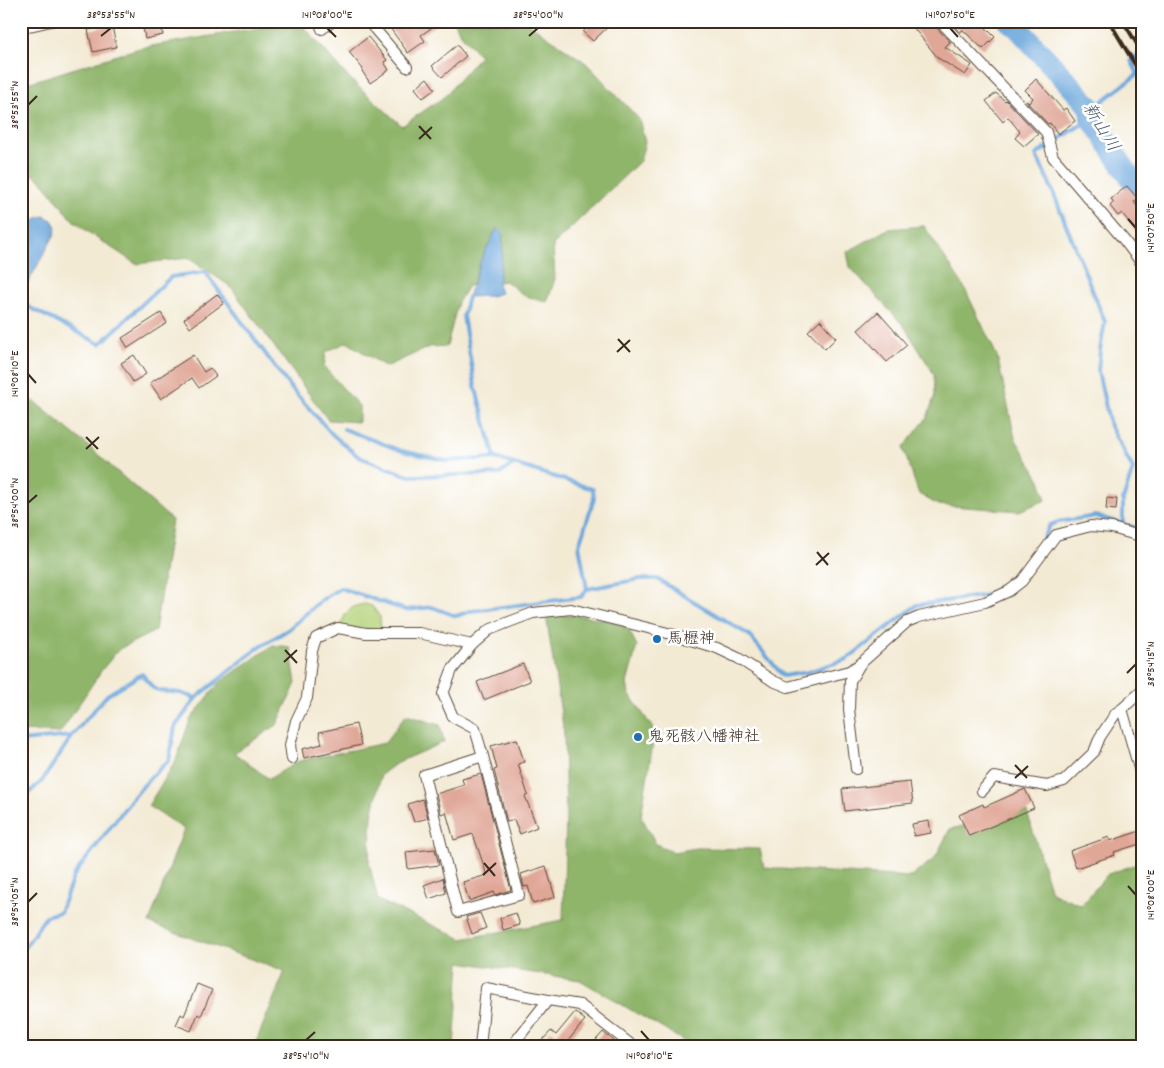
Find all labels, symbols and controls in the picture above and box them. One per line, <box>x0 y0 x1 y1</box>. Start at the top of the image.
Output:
text: 38°53'55"N <box>87 7 135 24</box>
text: 141°08'00"E <box>302 7 353 24</box>
text: 38°54'00"N <box>513 7 563 24</box>
text: 141°07'50"E <box>925 7 975 24</box>
text: 38°53'55"N <box>7 81 24 129</box>
water label: 新山川 <box>1075 98 1125 158</box>
text: 141°07'50"E <box>1143 203 1160 253</box>
text: 141°08'10"E <box>7 350 24 397</box>
text: 38°54'00"N <box>7 478 24 528</box>
place label: 馬櫪神 <box>667 628 715 651</box>
marker: 馬櫪神 <box>651 633 663 645</box>
text: 38°54'15"N <box>1143 641 1160 687</box>
place label: 鬼死骸八幡神社 <box>648 726 760 749</box>
marker: 鬼死骸八幡神社 <box>632 731 644 743</box>
text: 141°08'00"E <box>1143 869 1160 920</box>
text: 38°54'05"N <box>7 877 24 927</box>
text: 38°54'10"N <box>283 1048 329 1065</box>
text: 141°08'10"E <box>626 1048 673 1065</box>

